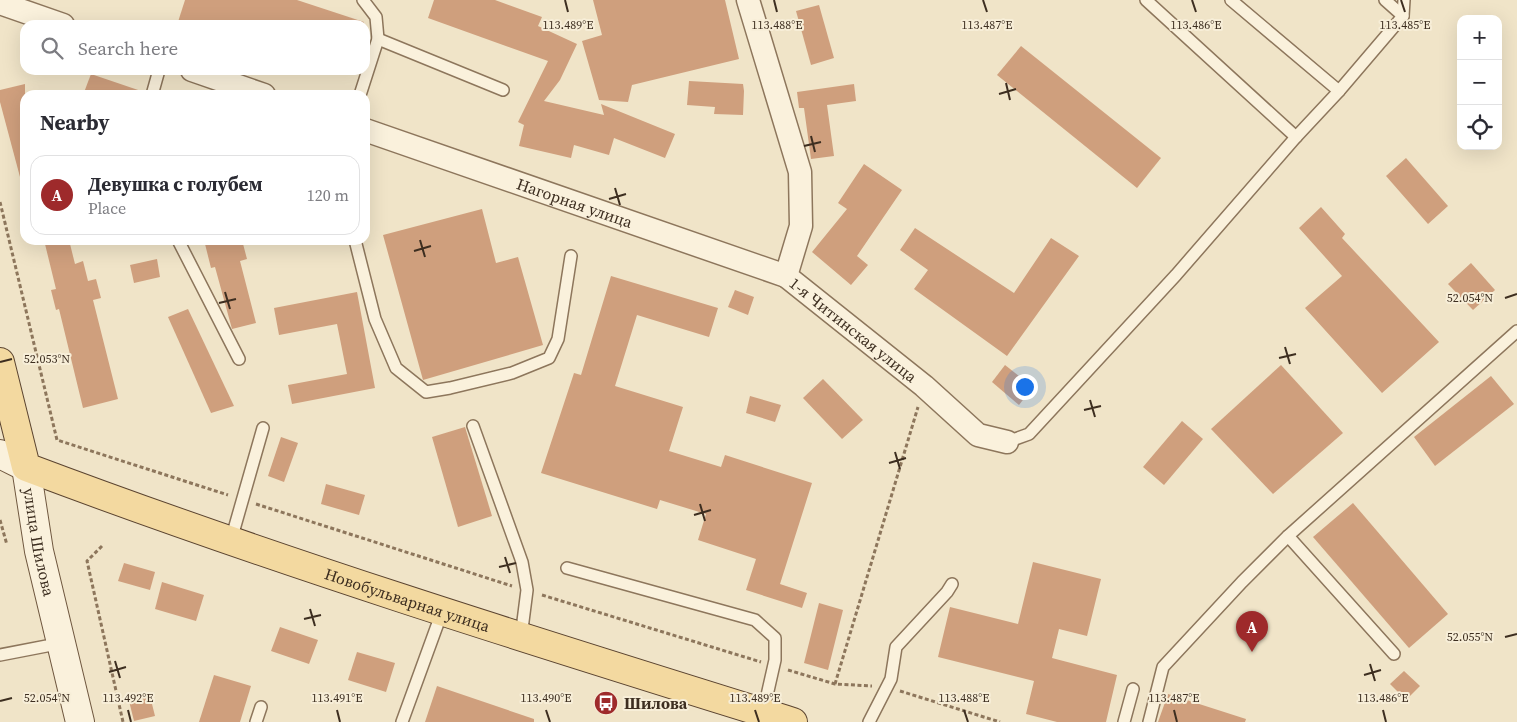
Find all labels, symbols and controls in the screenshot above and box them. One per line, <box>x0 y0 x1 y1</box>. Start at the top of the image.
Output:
map controls <box>1457 15 1502 150</box>
button: + <box>1457 15 1502 60</box>
text: 113.489°E <box>543 17 593 33</box>
text: 113.488°E <box>752 17 802 33</box>
text: 113.487°E <box>962 17 1012 33</box>
text: 113.486°E <box>1171 17 1221 33</box>
text: 113.485°E <box>1380 17 1430 33</box>
search box <box>20 20 370 75</box>
icon: search <box>38 34 66 62</box>
text: Search here <box>78 35 178 61</box>
button: − <box>1457 60 1502 105</box>
button: locate <box>1457 105 1502 150</box>
text: Nearby <box>40 108 110 137</box>
text: Девушка с голубем <box>88 171 263 197</box>
street label: Нагорная улица <box>514 173 636 233</box>
text: A <box>52 184 62 206</box>
text: 120 m <box>307 184 349 206</box>
text: Place <box>88 197 126 219</box>
street label: 1-я Читинская улица <box>785 272 922 388</box>
text: 52.054°N <box>1447 290 1493 306</box>
text: 52.053°N <box>24 351 70 367</box>
your location <box>1012 374 1038 400</box>
street label: улица Шилова <box>18 486 61 599</box>
street label: Новобульварная улица <box>322 562 494 637</box>
pin: A <box>1236 611 1268 652</box>
text: 52.055°N <box>1447 629 1493 645</box>
text: 52.054°N <box>24 690 70 706</box>
text: 113.492°E <box>103 690 153 706</box>
text: 113.491°E <box>312 690 362 706</box>
text: 113.490°E <box>521 690 571 706</box>
bus stop icon: Шилова <box>593 690 619 716</box>
text: 113.489°E <box>730 690 780 706</box>
text: 113.488°E <box>939 690 989 706</box>
text: 113.487°E <box>1149 690 1199 706</box>
text: 113.486°E <box>1358 690 1408 706</box>
place label: Шилова <box>624 692 688 714</box>

